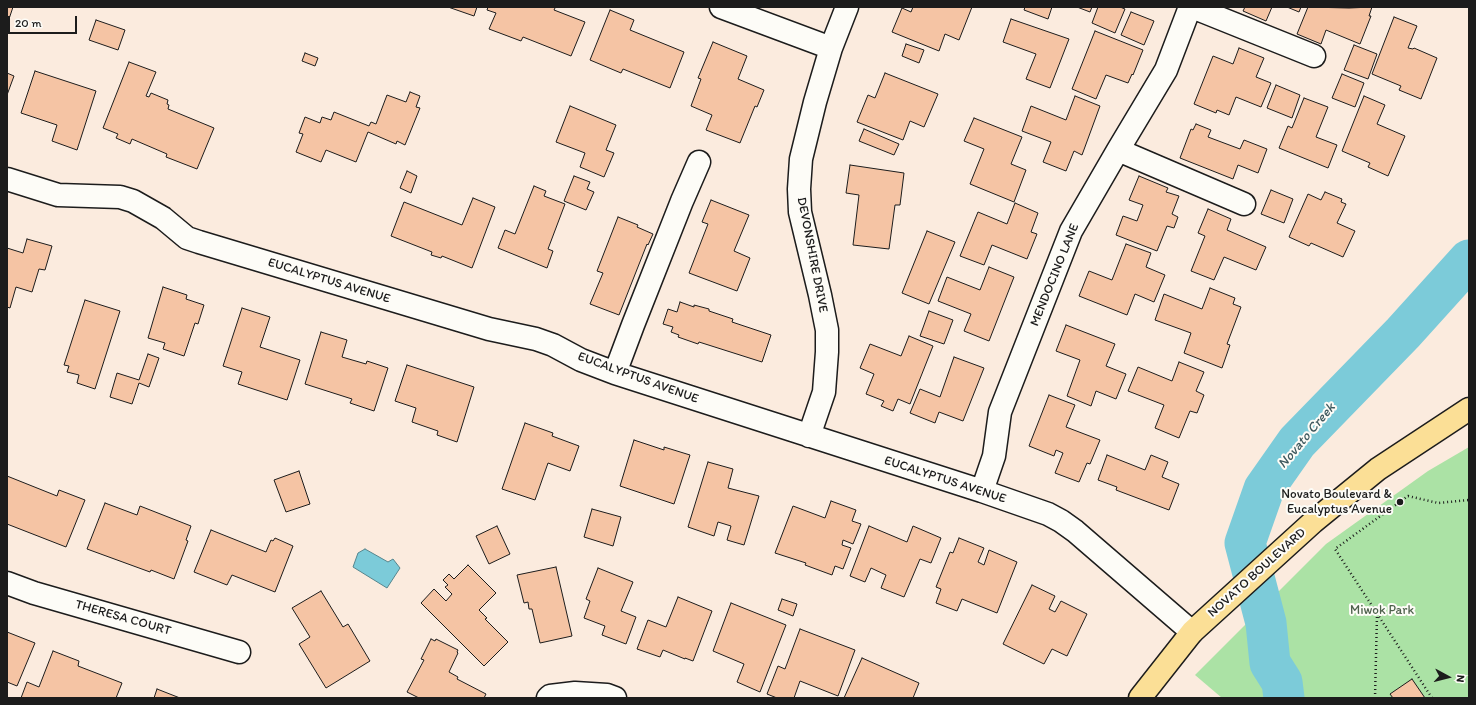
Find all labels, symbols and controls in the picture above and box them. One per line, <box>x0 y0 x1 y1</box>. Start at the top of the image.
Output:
scale bar <box>10 8 79 34</box>
text: 20 m <box>15 16 42 30</box>
street label: DEVONSHIRE DRIVE <box>793 196 831 314</box>
street label: MENDOCINO LANE <box>1027 221 1083 329</box>
street label: EUCALYPTUS AVENUE <box>266 255 392 307</box>
street label: EUCALYPTUS AVENUE <box>575 349 701 407</box>
water label: Novato Creek <box>1275 400 1339 472</box>
street label: EUCALYPTUS AVENUE <box>882 453 1008 507</box>
place label: Novato Boulevard & Eucalyptus Avenue <box>1281 487 1392 518</box>
marker: Novato Boulevard & Eucalyptus Avenue <box>1395 497 1405 507</box>
street label: NOVATO BOULEVARD <box>1205 525 1309 621</box>
street label: THERESA COURT <box>73 597 173 639</box>
park label: Miwok Park <box>1350 603 1414 619</box>
north arrow <box>1428 657 1468 697</box>
text: N <box>1454 674 1467 683</box>

